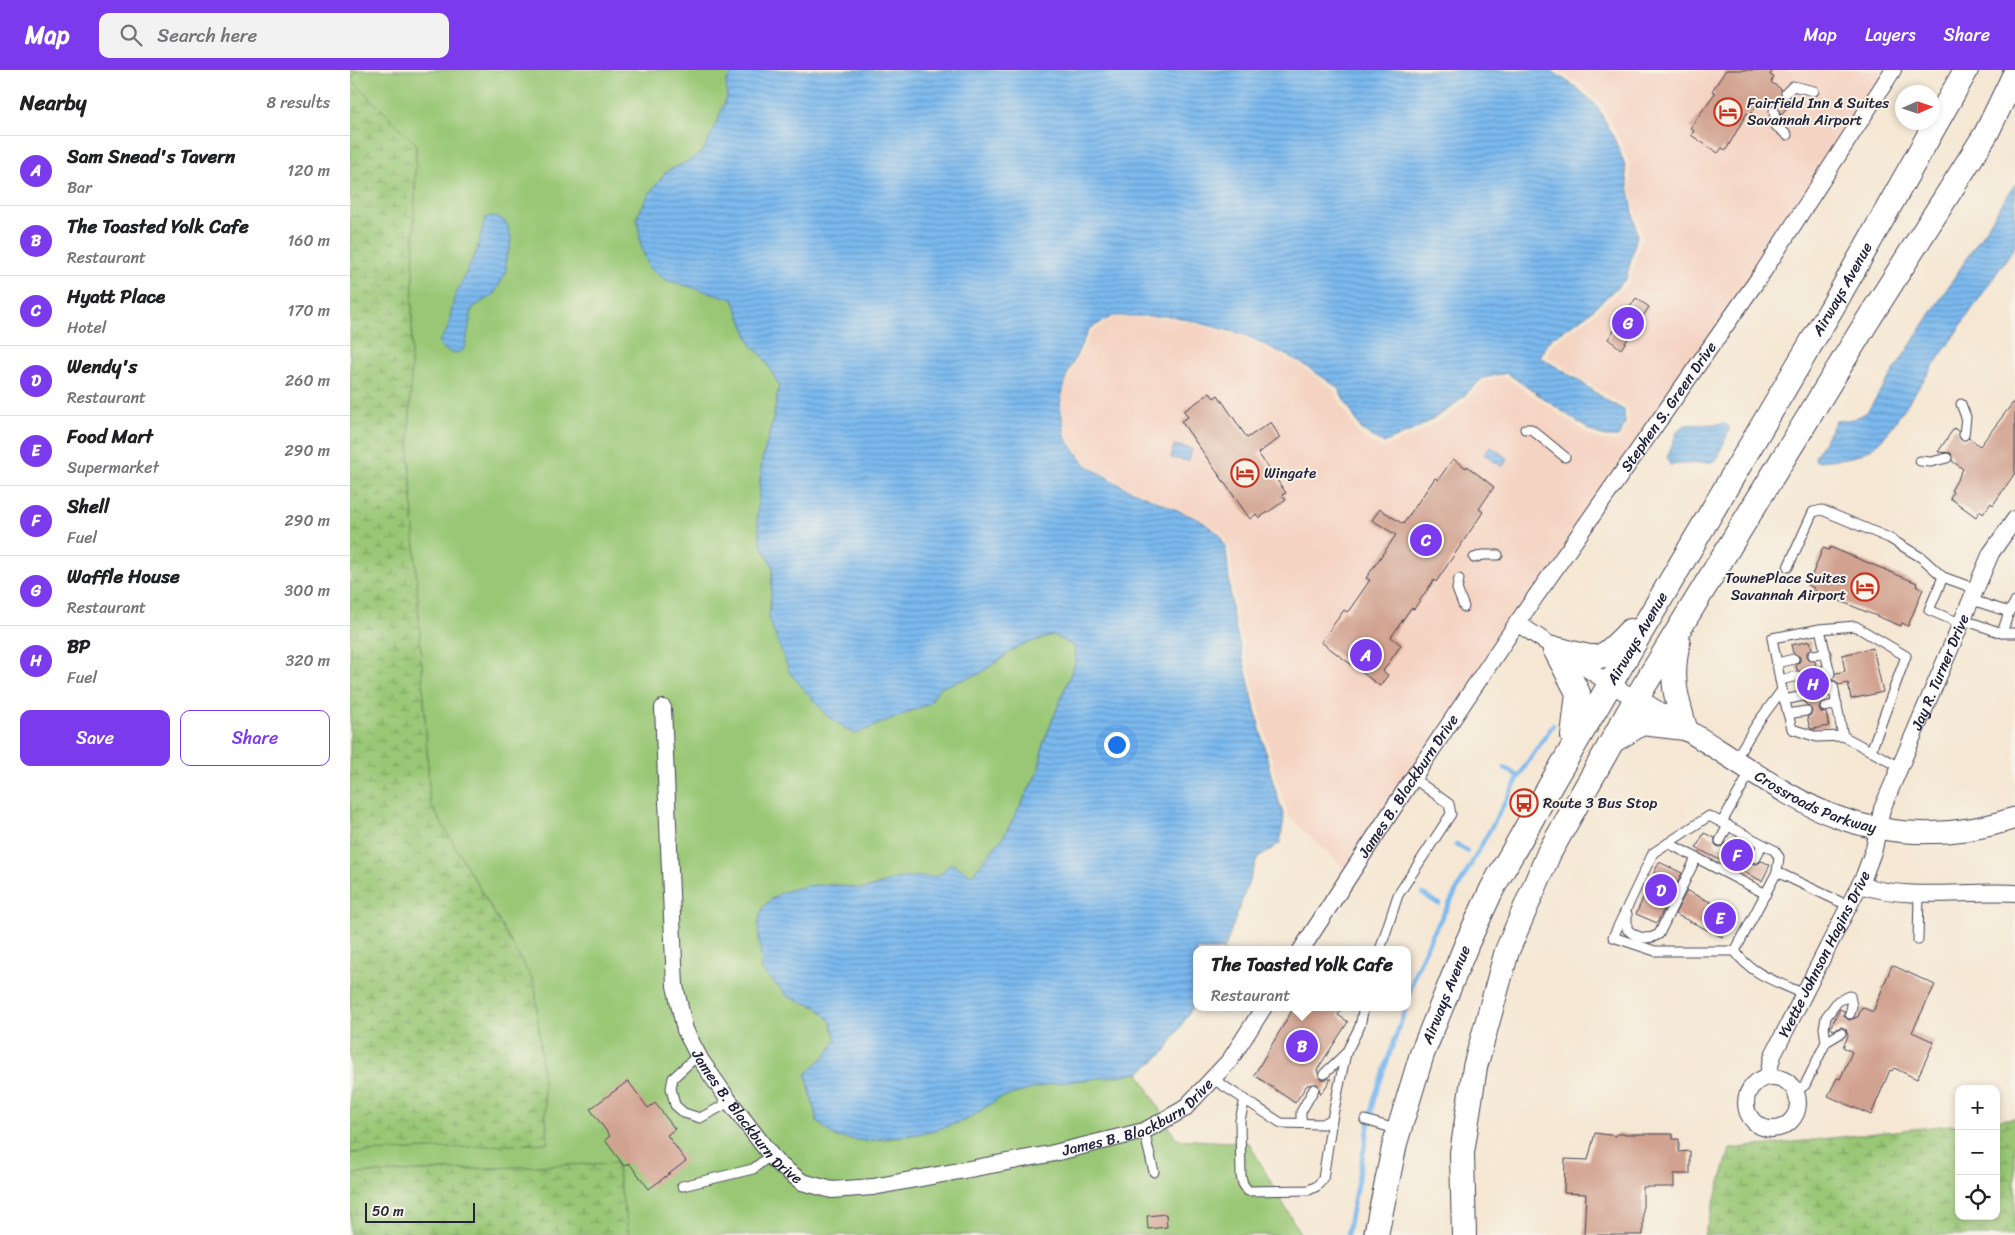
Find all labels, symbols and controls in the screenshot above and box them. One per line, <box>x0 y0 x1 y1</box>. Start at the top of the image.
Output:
search box <box>99 13 449 58</box>
text: Map <box>25 14 69 56</box>
text: Search here <box>157 19 257 52</box>
text: Map <box>1804 19 1837 51</box>
text: Layers <box>1865 19 1916 51</box>
text: Share <box>1944 19 1990 51</box>
icon: search <box>117 21 145 49</box>
text: Nearby <box>20 84 86 122</box>
north arrow <box>1895 85 1940 130</box>
text: 8 results <box>267 88 330 117</box>
place label: Fairfield Inn & Suites Savannah Airport <box>1747 90 1889 133</box>
hotel icon: Fairfield Inn & Suites Savannah Airport <box>1713 97 1743 127</box>
text: Sam Snead's Tavern <box>67 140 235 173</box>
text: A <box>31 156 41 185</box>
text: 120 m <box>287 156 330 185</box>
text: Bar <box>67 173 92 202</box>
text: The Toasted Yolk Cafe <box>67 210 249 243</box>
text: B <box>31 226 41 255</box>
text: 160 m <box>287 226 330 255</box>
street label: Airways Avenue <box>1805 237 1880 342</box>
text: Restaurant <box>67 243 146 272</box>
text: Hyatt Place <box>67 280 165 313</box>
text: C <box>31 296 41 325</box>
text: 170 m <box>287 296 330 325</box>
pin: G <box>1612 304 1644 342</box>
text: Hotel <box>67 313 106 342</box>
street label: Stephen S. Green Drive <box>1614 336 1724 477</box>
text: Wendy's <box>67 350 137 383</box>
text: D <box>31 366 41 395</box>
text: 260 m <box>285 366 330 395</box>
text: Restaurant <box>67 383 146 412</box>
text: Food Mart <box>67 420 153 453</box>
text: E <box>32 436 40 465</box>
text: 290 m <box>284 436 330 465</box>
text: Supermarket <box>67 453 159 482</box>
hotel icon: Wingate <box>1230 458 1260 488</box>
place label: Wingate <box>1264 460 1316 486</box>
text: Shell <box>67 490 109 523</box>
text: F <box>32 506 40 535</box>
text: 290 m <box>284 506 330 535</box>
pin: C <box>1410 521 1442 559</box>
text: Fuel <box>67 523 97 552</box>
text: Waffle House <box>67 560 180 593</box>
place label: TownePlace Suites Savannah Airport <box>1725 565 1847 608</box>
hotel icon: TownePlace Suites Savannah Airport <box>1850 572 1880 602</box>
text: G <box>31 576 41 605</box>
text: 300 m <box>285 576 330 605</box>
street label: Airways Avenue <box>1599 586 1675 691</box>
text: Restaurant <box>67 593 146 622</box>
street label: Jay R. Turner Drive <box>1904 610 1977 735</box>
text: BP <box>67 630 90 663</box>
pin: A <box>1350 636 1382 674</box>
text: H <box>30 646 42 675</box>
text: 320 m <box>285 646 330 675</box>
text: Fuel <box>67 663 97 692</box>
pin: H <box>1797 665 1829 703</box>
street label: James B. Blackburn Drive <box>1351 709 1466 864</box>
button: Save <box>20 710 170 766</box>
button: Share <box>180 710 330 766</box>
your location <box>1104 732 1130 758</box>
street label: Crossroads Parkway <box>1749 763 1879 841</box>
bus stop icon: Route 3 Bus Stop <box>1509 788 1539 818</box>
place label: Route 3 Bus Stop <box>1543 790 1657 816</box>
pin: F <box>1721 836 1753 874</box>
street label: Yvette Johnson Hagins Drive <box>1771 867 1878 1042</box>
pin: D <box>1645 871 1677 909</box>
pin: E <box>1704 899 1736 937</box>
street label: Airways Avenue <box>1414 941 1478 1049</box>
popup <box>1193 946 1411 1011</box>
text: The Toasted Yolk Cafe <box>1211 948 1393 981</box>
text: Restaurant <box>1211 981 1290 1010</box>
pin: B <box>1286 1027 1318 1065</box>
street label: James B. Blackburn Drive <box>684 1044 809 1191</box>
street label: James B. Blackburn Drive <box>1059 1072 1220 1164</box>
map controls <box>1955 1085 2000 1220</box>
button: + <box>1955 1085 2000 1130</box>
button: − <box>1955 1130 2000 1175</box>
button: locate <box>1955 1175 2000 1220</box>
text: 50 m <box>372 1199 404 1224</box>
scale bar <box>365 1200 475 1223</box>

